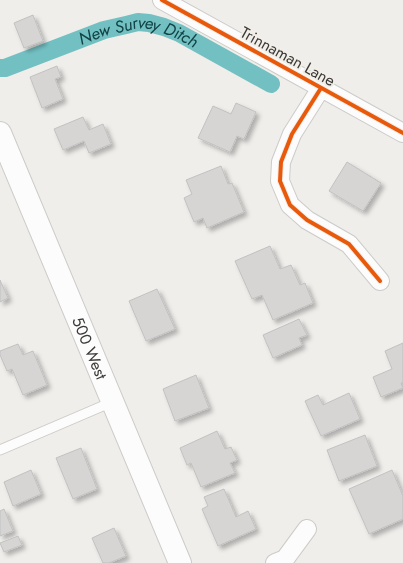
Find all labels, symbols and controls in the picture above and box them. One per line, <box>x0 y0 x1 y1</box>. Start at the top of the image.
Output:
water label: New Survey Ditch <box>75 10 203 54</box>
street label: Trinnaman Lane <box>236 21 339 92</box>
street label: 500 West <box>66 313 113 383</box>

